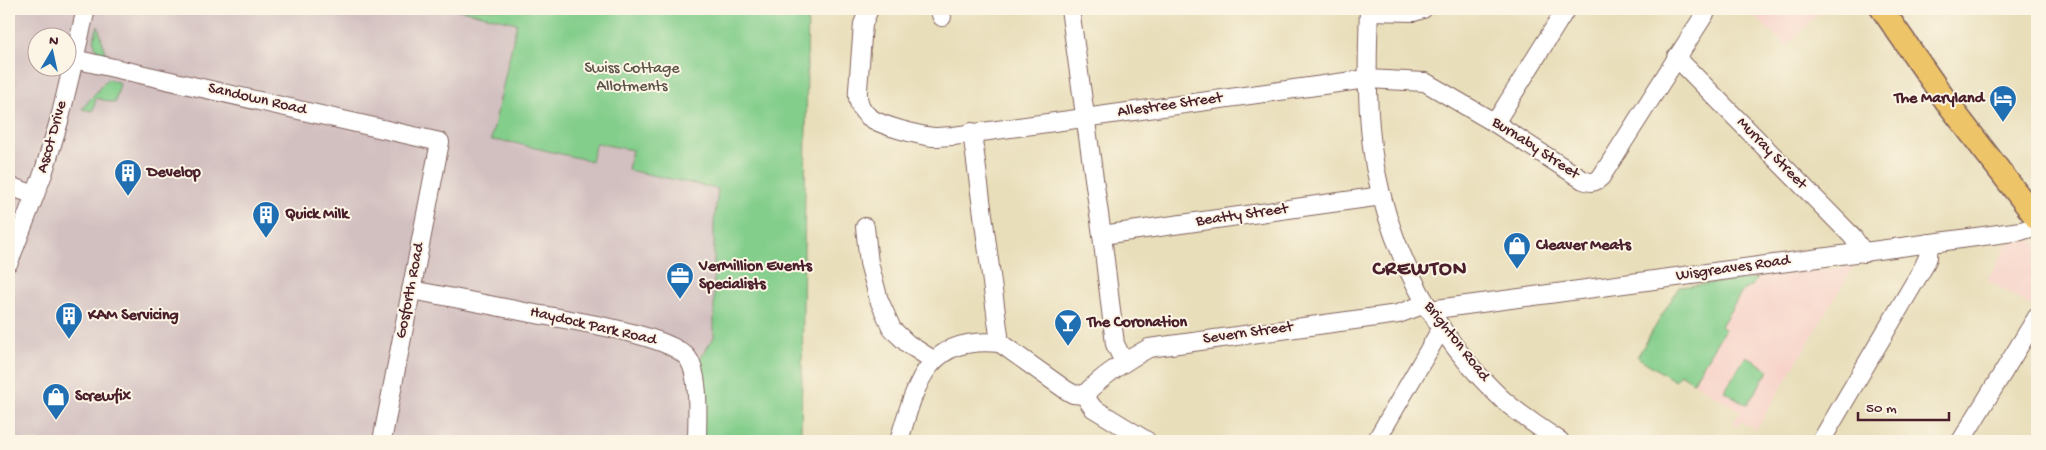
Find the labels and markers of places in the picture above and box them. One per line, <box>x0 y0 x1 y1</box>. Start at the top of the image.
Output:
hotel icon: The Maryland <box>1988 84 2018 123</box>
place label: The Maryland <box>1892 90 1986 109</box>
building icon: Develop <box>113 158 143 197</box>
place label: Develop <box>145 164 201 183</box>
building icon: Quick Milk <box>251 200 281 239</box>
place label: Quick Milk <box>285 206 350 225</box>
shop icon: Cleaver Meats <box>1502 231 1532 270</box>
place label: Cleaver Meats <box>1535 237 1632 256</box>
place label: VerMillion Events Specialists <box>698 258 813 295</box>
office icon: VerMillion Events Specialists <box>665 261 695 300</box>
building icon: KAM Servicing <box>54 301 84 340</box>
place label: KAM Servicing <box>87 307 179 326</box>
bar icon: The Coronation <box>1053 308 1083 347</box>
place label: The Coronation <box>1085 314 1188 333</box>
shop icon: Screwfix <box>41 382 71 421</box>
place label: Screwfix <box>75 387 132 407</box>

